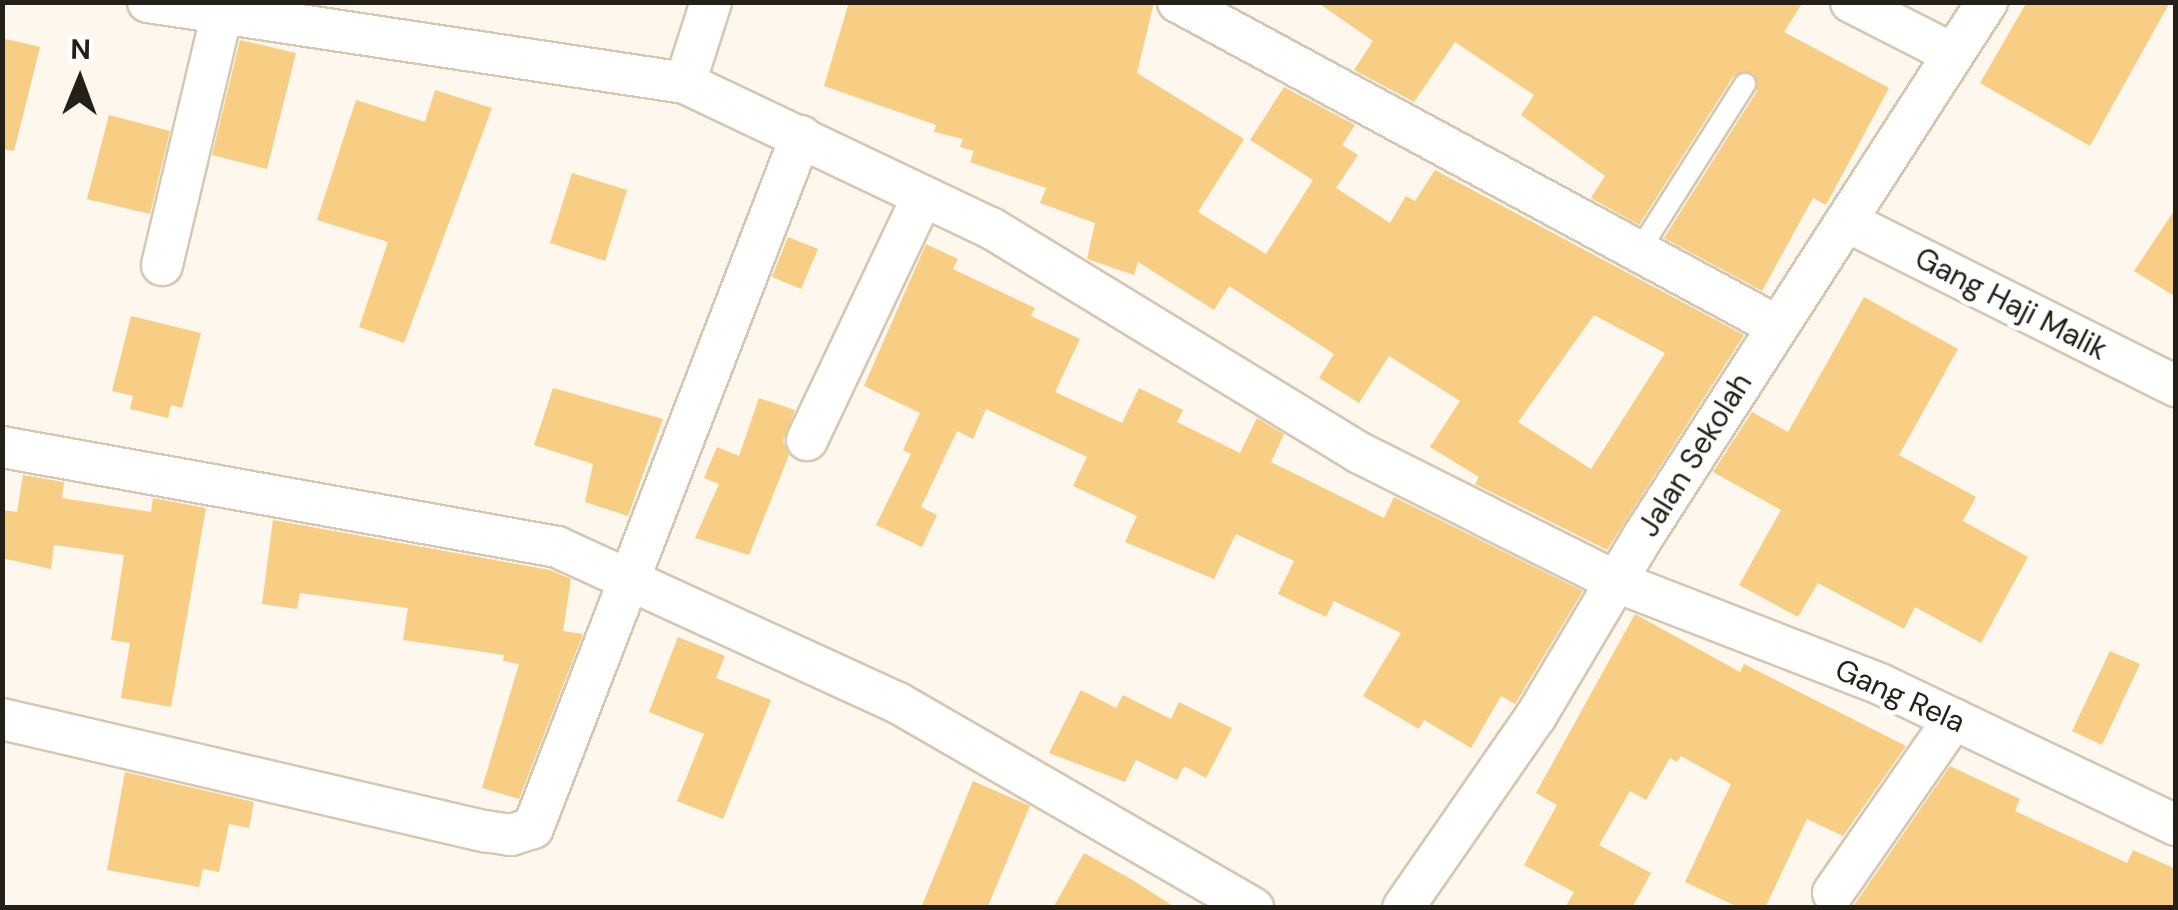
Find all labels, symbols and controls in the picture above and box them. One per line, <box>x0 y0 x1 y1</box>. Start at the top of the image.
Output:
north arrow <box>30 30 130 130</box>
text: N <box>70 31 91 68</box>
street label: Gang Haji Malik <box>1909 240 2113 368</box>
street label: Jalan Sekolah <box>1630 367 1760 543</box>
street label: Gang Rela <box>1830 651 1970 741</box>

